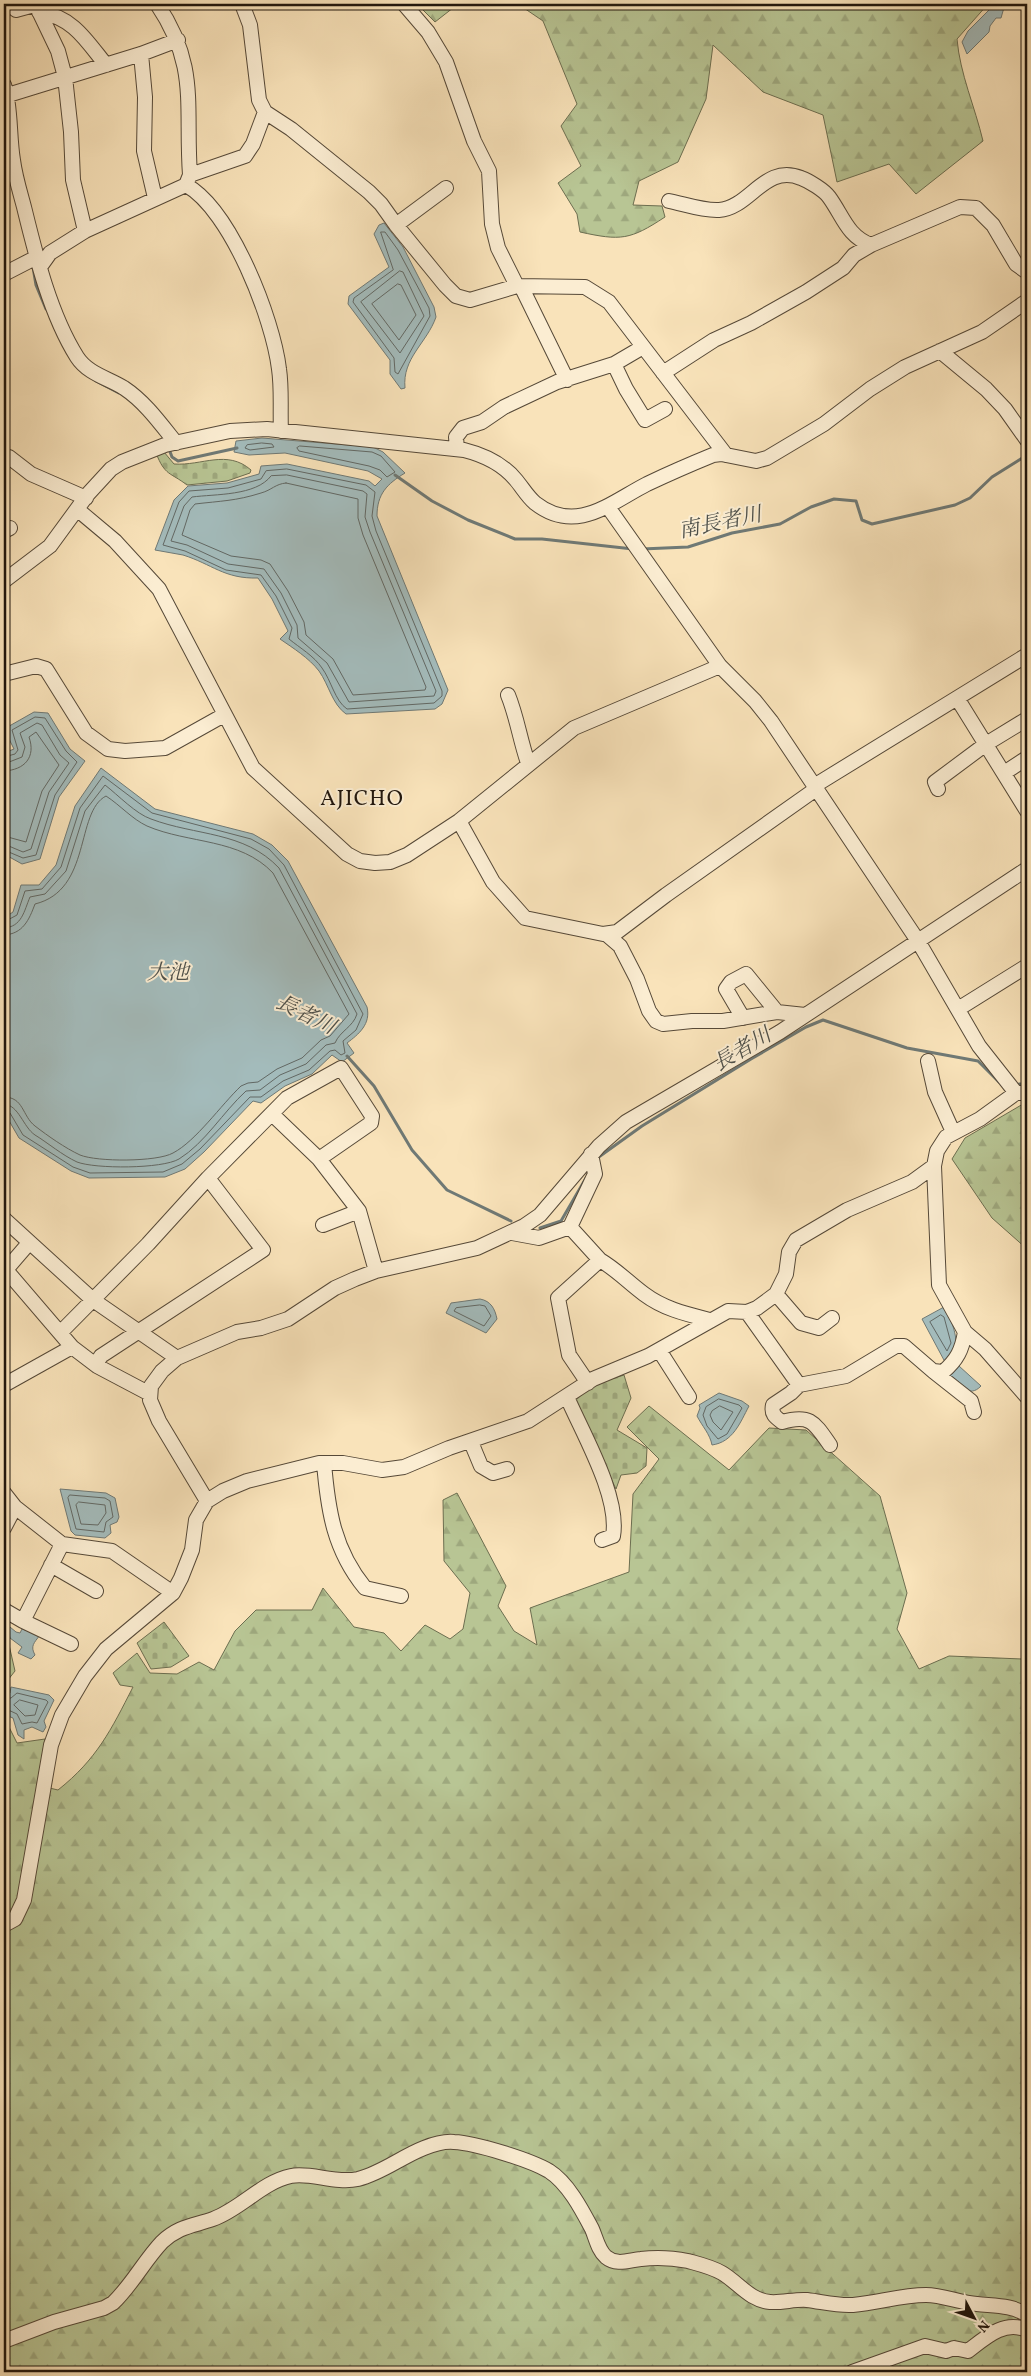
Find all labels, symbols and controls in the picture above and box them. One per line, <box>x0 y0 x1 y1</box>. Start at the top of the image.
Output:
water label: 南長者川 <box>676 500 766 546</box>
district label: AJICHO <box>320 784 404 815</box>
water label: 大池 <box>147 959 191 988</box>
water label: 長者川 <box>271 989 342 1043</box>
water label: 長者川 <box>708 1021 779 1079</box>
north arrow <box>948 2294 998 2344</box>
text: N <box>972 2315 993 2336</box>

